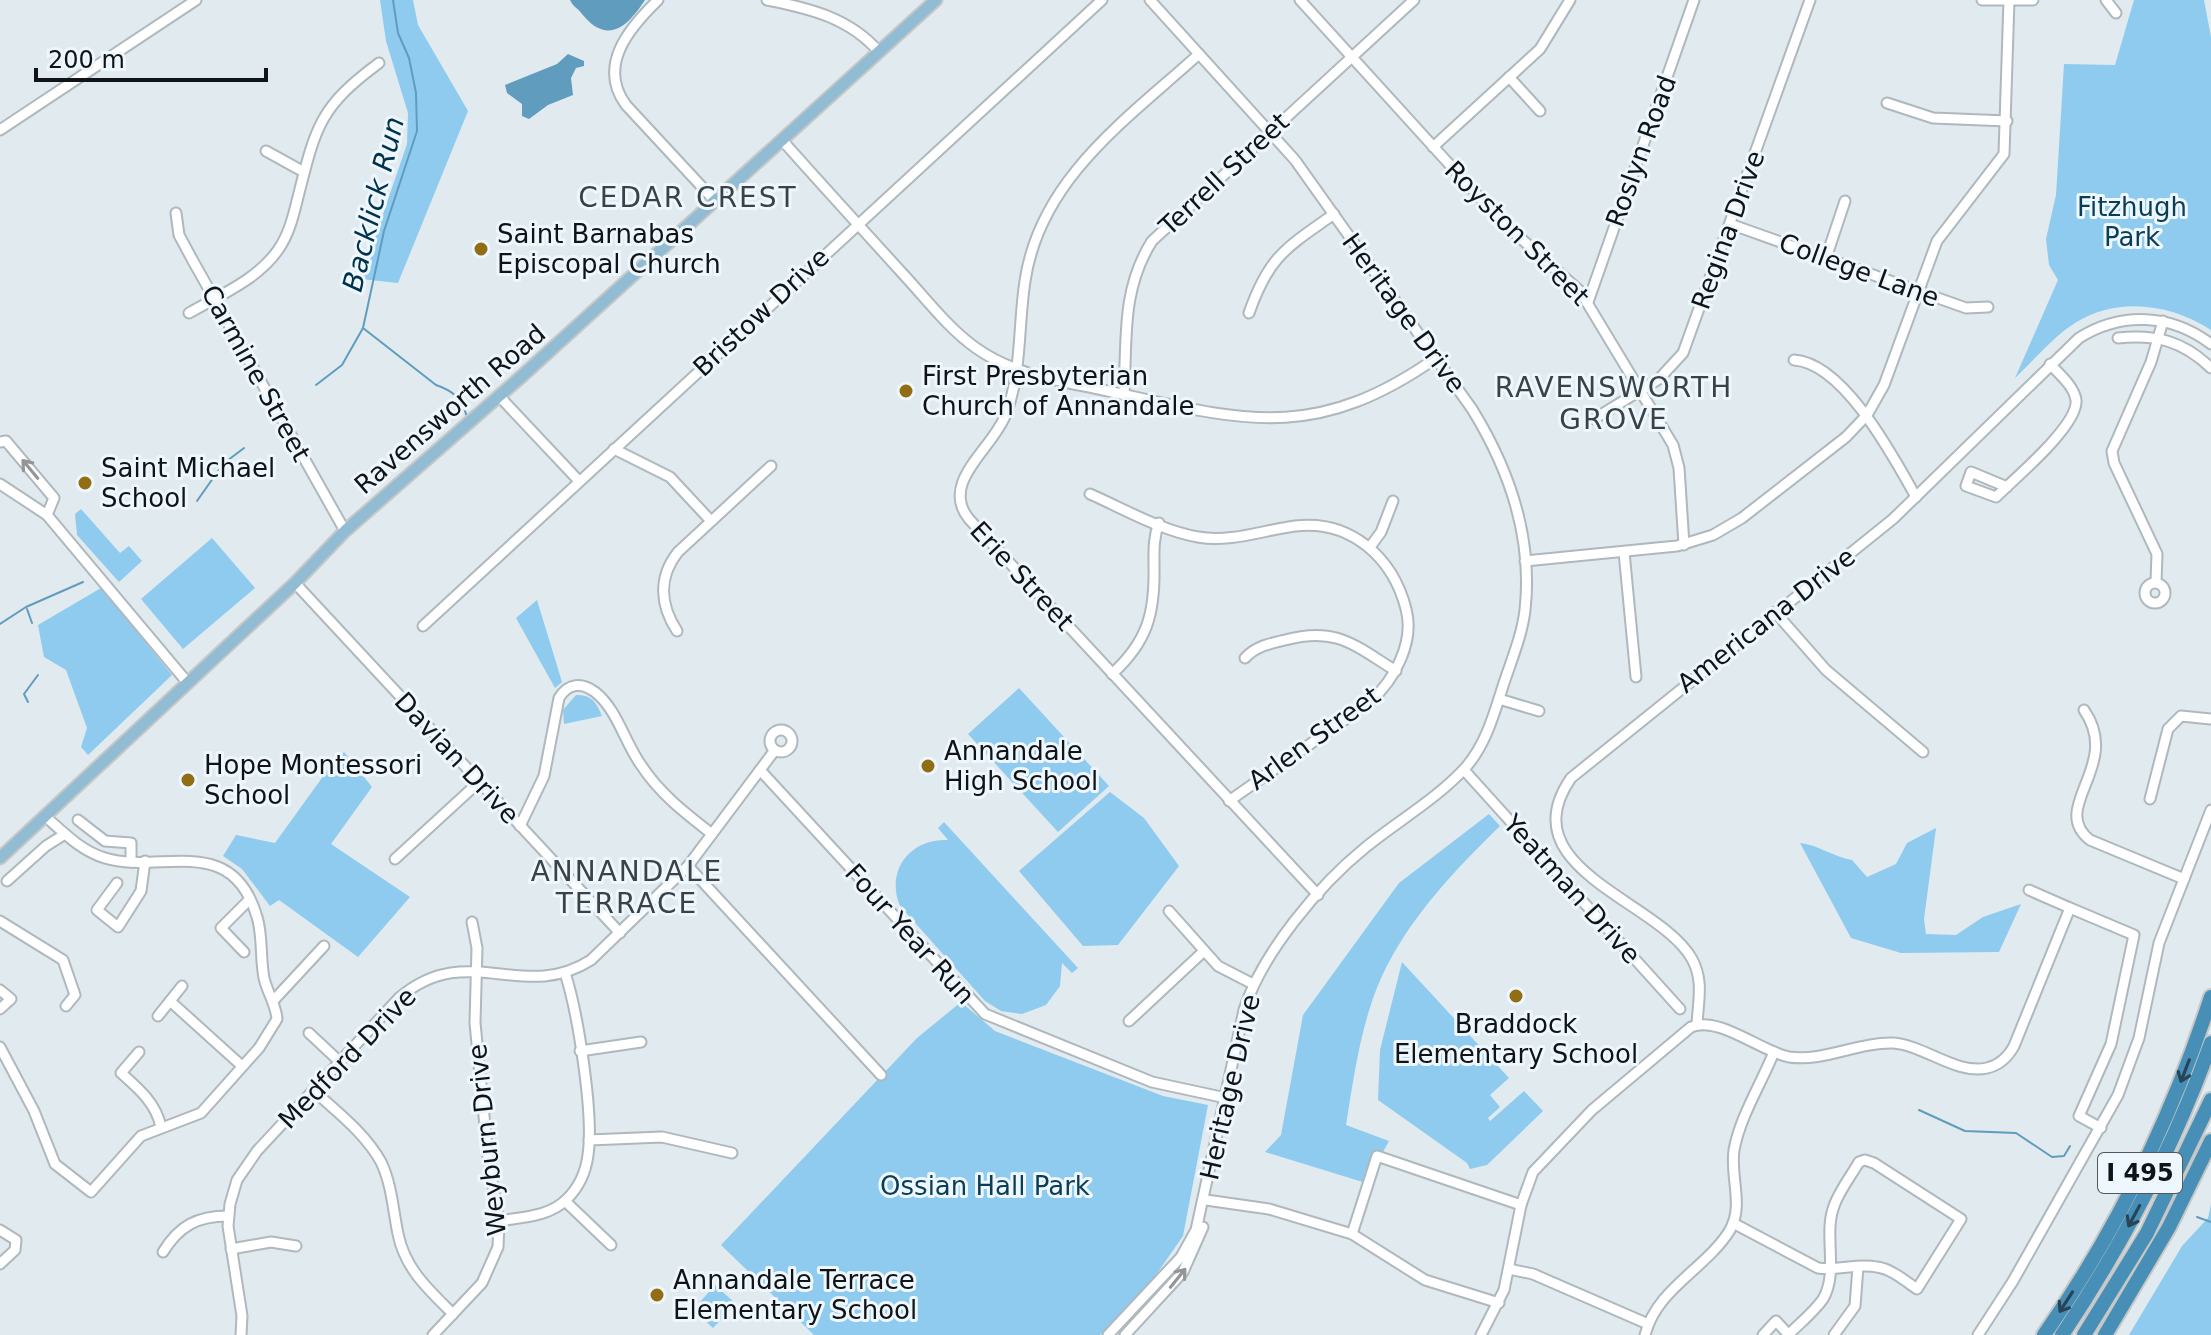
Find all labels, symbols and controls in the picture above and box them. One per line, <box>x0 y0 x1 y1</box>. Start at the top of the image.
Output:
scale bar <box>36 32 266 82</box>
text: 200 m <box>48 46 125 74</box>
street label: Roslyn Road <box>1600 71 1682 231</box>
street label: Terrell Street <box>1153 107 1295 242</box>
water label: Backlick Run <box>336 113 411 295</box>
street label: Regina Drive <box>1685 147 1771 313</box>
street label: Royston Street <box>1439 155 1595 311</box>
district label: CEDAR CREST <box>578 181 798 214</box>
park label: Fitzhugh Park <box>2077 192 2187 252</box>
place label: Saint Barnabas Episcopal Church <box>497 219 721 279</box>
street label: Heritage Drive <box>1336 227 1472 399</box>
street label: College Lane <box>1775 227 1943 313</box>
marker: Saint Barnabas Episcopal Church <box>472 240 490 258</box>
street label: Bristow Drive <box>687 242 835 382</box>
street label: Carmine Street <box>195 280 317 466</box>
street label: Ravensworth Road <box>349 318 551 500</box>
place label: First Presbyterian Church of Annandale <box>922 361 1194 421</box>
district label: RAVENSWORTH GROVE <box>1495 371 1733 436</box>
marker: First Presbyterian Church of Annandale <box>897 382 915 400</box>
place label: Saint Michael School <box>101 453 275 513</box>
one-way arrow <box>21 460 39 480</box>
marker: Saint Michael School <box>76 474 94 492</box>
street label: Erie Street <box>964 515 1080 637</box>
street label: Americana Drive <box>1671 541 1861 699</box>
street label: Arlen Street <box>1242 680 1386 796</box>
street label: Davian Drive <box>389 686 525 830</box>
place label: Annandale High School <box>944 736 1098 796</box>
place label: Hope Montessori School <box>204 750 422 810</box>
marker: Annandale High School <box>919 757 937 775</box>
marker: Hope Montessori School <box>179 771 197 789</box>
street label: Yeatman Drive <box>1497 808 1647 970</box>
district label: ANNANDALE TERRACE <box>531 855 723 920</box>
street label: Four Year Run <box>839 858 981 1010</box>
street label: Medford Drive <box>272 981 422 1135</box>
marker: Braddock Elementary School <box>1507 987 1525 1005</box>
street label: Heritage Drive <box>1194 991 1266 1183</box>
place label: Braddock Elementary School <box>1394 1009 1638 1069</box>
street label: Weyburn Drive <box>462 1043 512 1237</box>
one-way arrow <box>2177 1058 2191 1083</box>
road number: I 495 <box>2098 1153 2182 1193</box>
park label: Ossian Hall Park <box>880 1171 1090 1201</box>
one-way arrow <box>2126 1204 2141 1228</box>
place label: Annandale Terrace Elementary School <box>673 1265 917 1325</box>
one-way arrow <box>1169 1268 1187 1288</box>
marker: Annandale Terrace Elementary School <box>648 1286 666 1304</box>
one-way arrow <box>2058 1290 2074 1312</box>

